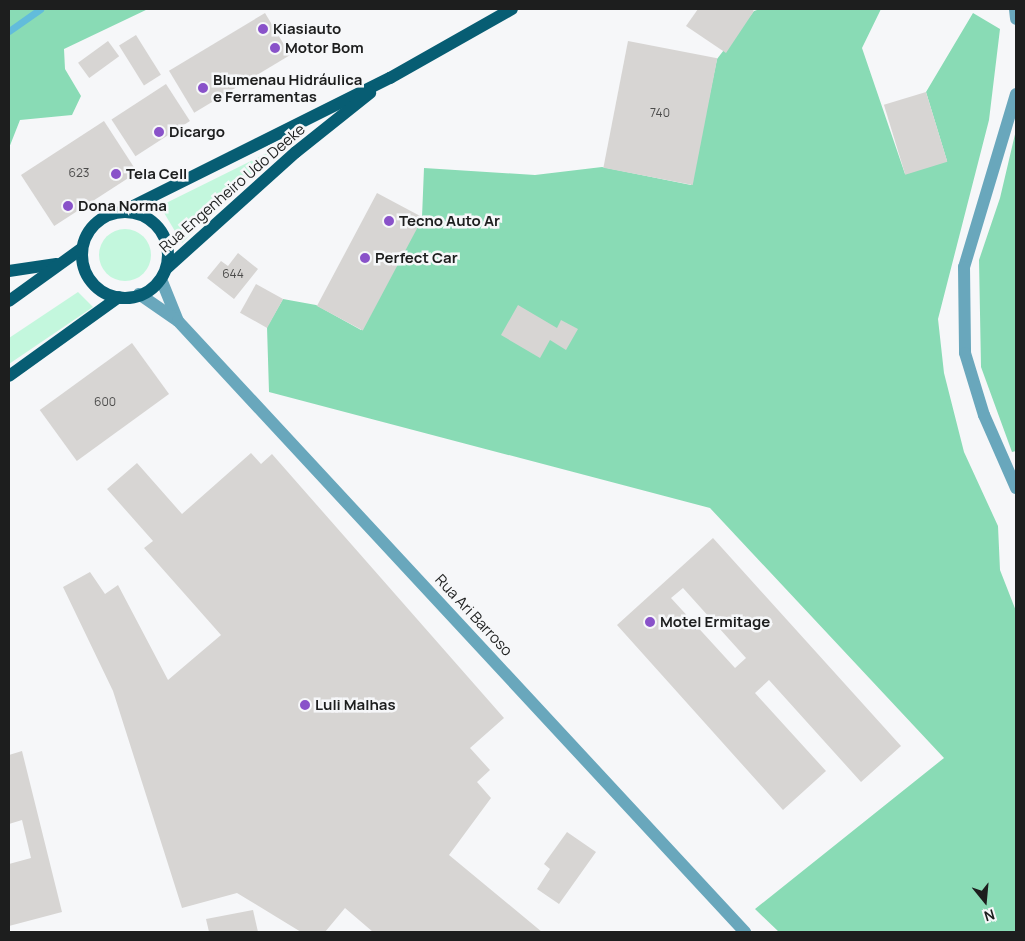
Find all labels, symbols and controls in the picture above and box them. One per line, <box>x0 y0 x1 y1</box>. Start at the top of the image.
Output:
place label: Kiasiauto <box>273 20 341 38</box>
marker: Kiasiauto <box>257 23 269 35</box>
place label: Motor Bom <box>285 39 364 57</box>
marker: Motor Bom <box>269 42 281 54</box>
place label: Blumenau Hidráulica e Ferramentas <box>213 70 362 105</box>
marker: Blumenau Hidráulica e Ferramentas <box>197 82 209 94</box>
house number: 740 <box>650 106 670 120</box>
street label: Rua Engenheiro Udo Deeke <box>156 120 308 256</box>
place label: Dicargo <box>169 123 225 141</box>
marker: Dicargo <box>153 126 165 138</box>
place label: Tela Cell <box>126 165 187 183</box>
house number: 623 <box>69 166 89 180</box>
marker: Tela Cell <box>110 168 122 180</box>
place label: Dona Norma <box>78 197 167 215</box>
marker: Dona Norma <box>62 200 74 212</box>
place label: Tecno Auto Ar <box>399 212 500 230</box>
marker: Tecno Auto Ar <box>383 215 395 227</box>
place label: Perfect Car <box>375 249 458 267</box>
marker: Perfect Car <box>359 252 371 264</box>
house number: 644 <box>222 267 244 281</box>
house number: 600 <box>94 395 116 409</box>
street label: Rua Ari Barroso <box>432 571 516 659</box>
place label: Motel Ermitage <box>660 613 770 631</box>
marker: Motel Ermitage <box>644 616 656 628</box>
place label: Luli Malhas <box>315 696 396 714</box>
marker: Luli Malhas <box>299 699 311 711</box>
north arrow <box>960 876 1010 926</box>
text: N <box>982 905 997 926</box>

